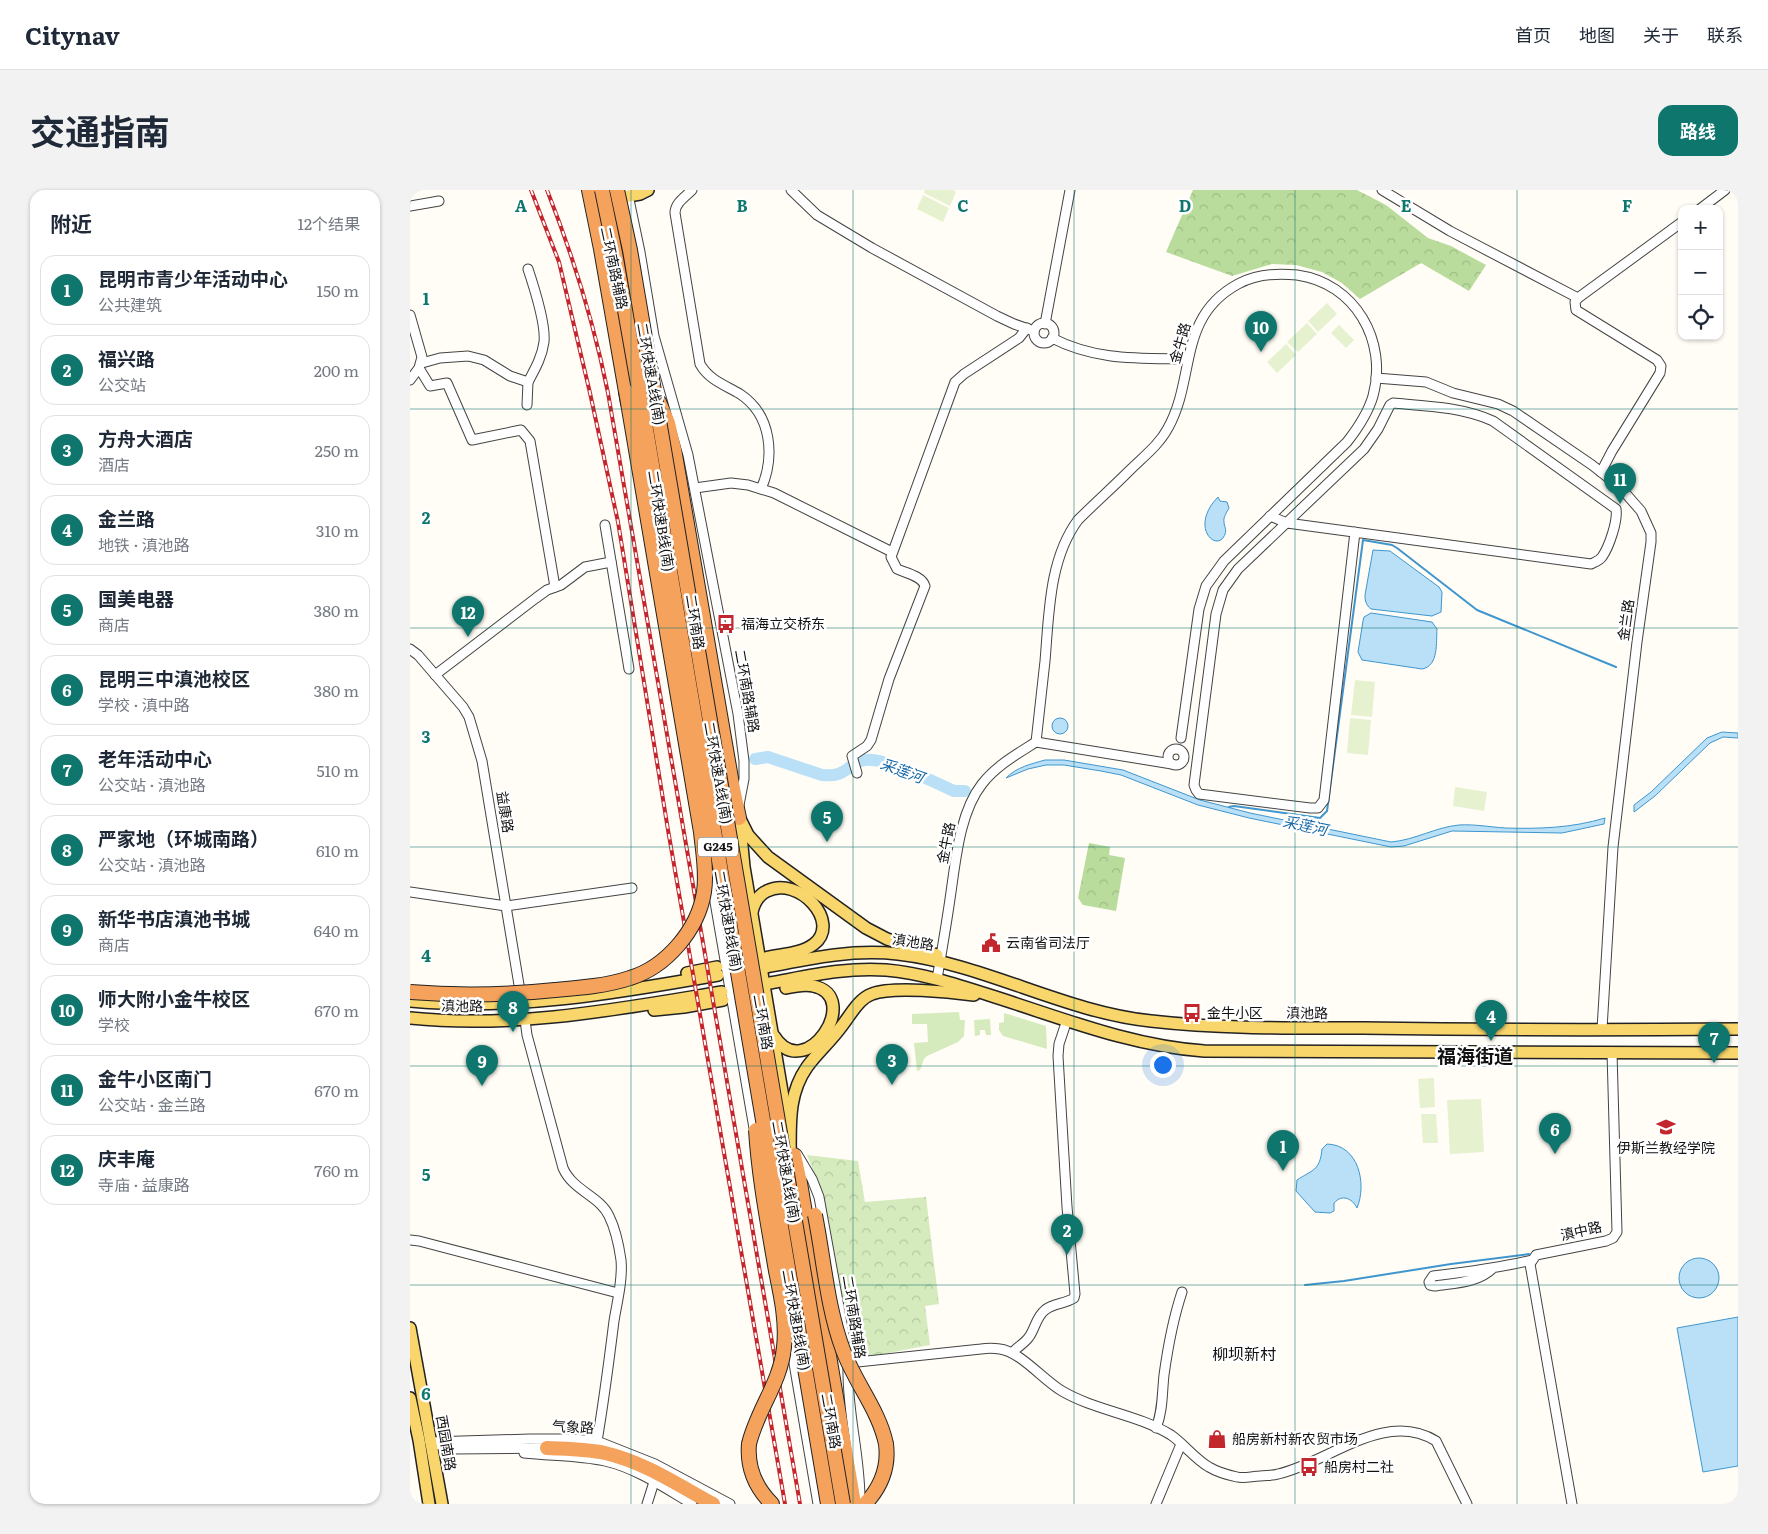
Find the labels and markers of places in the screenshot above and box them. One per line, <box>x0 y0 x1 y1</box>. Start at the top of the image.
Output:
pin: 10 <box>1245 311 1277 352</box>
pin: 11 <box>1604 463 1636 504</box>
pin: 12 <box>452 596 484 637</box>
bus stop icon: 福海立交桥东 <box>715 613 737 635</box>
place label: 福海立交桥东 <box>741 613 825 633</box>
pin: 5 <box>811 801 843 842</box>
public building icon: 云南省司法厅 <box>980 932 1002 954</box>
place label: 云南省司法厅 <box>1006 932 1090 952</box>
pin: 8 <box>497 991 529 1032</box>
pin: 4 <box>1475 1000 1507 1041</box>
bus stop icon: 金牛小区 <box>1181 1002 1203 1024</box>
place label: 金牛小区 <box>1207 1002 1263 1022</box>
pin: 7 <box>1698 1022 1730 1063</box>
pin: 3 <box>876 1044 908 1085</box>
pin: 9 <box>466 1045 498 1086</box>
pin: 6 <box>1539 1113 1571 1154</box>
school or university icon: 伊斯兰教经学院 <box>1655 1116 1677 1138</box>
pin: 1 <box>1267 1130 1299 1171</box>
place label: 伊斯兰教经学院 <box>1617 1137 1715 1157</box>
pin: 2 <box>1051 1214 1083 1255</box>
shop icon: 船房新村新农贸市场 <box>1206 1428 1228 1450</box>
place label: 船房新村新农贸市场 <box>1232 1428 1358 1448</box>
bus stop icon: 船房村二社 <box>1298 1456 1320 1478</box>
place label: 船房村二社 <box>1324 1456 1394 1476</box>

